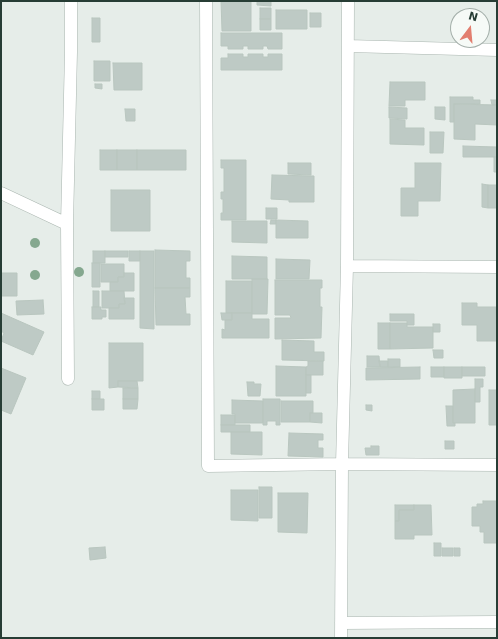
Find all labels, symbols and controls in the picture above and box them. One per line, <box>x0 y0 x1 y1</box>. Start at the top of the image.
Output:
north arrow <box>450 8 490 48</box>
text: N <box>467 9 479 24</box>

